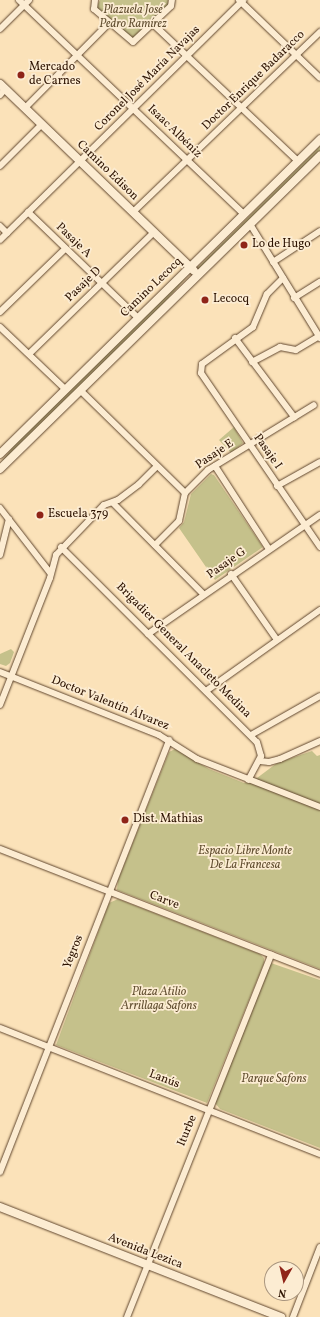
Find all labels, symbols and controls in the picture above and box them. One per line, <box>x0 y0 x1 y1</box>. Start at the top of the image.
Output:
park label: Plazuela José Pedro Ramírez <box>99 4 167 32</box>
street label: Coronel José María Navajas <box>92 23 204 135</box>
street label: Doctor Enrique Badaracco <box>200 28 308 134</box>
place label: Mercado de Carnes <box>29 61 81 89</box>
marker: Mercado de Carnes <box>16 70 26 80</box>
street label: Isaac Albéniz <box>144 102 204 162</box>
street label: Camino Edison <box>73 138 141 204</box>
street label: Pasaje A <box>52 221 94 261</box>
place label: Lo de Hugo <box>252 238 311 252</box>
marker: Lo de Hugo <box>239 240 249 250</box>
street label: Camino Lecocq <box>118 255 186 321</box>
street label: Pasaje D <box>63 264 105 306</box>
place label: Lecocq <box>213 293 249 307</box>
marker: Lecocq <box>200 295 210 305</box>
street label: Pasaje I <box>250 432 284 472</box>
street label: Pasaje E <box>193 437 237 473</box>
place label: Escuela 379 <box>48 508 108 522</box>
marker: Escuela 379 <box>35 510 45 520</box>
street label: Pasaje G <box>205 545 249 583</box>
street label: Brigadier General Anacleto Medina <box>113 581 253 721</box>
street label: Doctor Valentín Álvarez <box>49 674 171 734</box>
place label: Dist. Mathias <box>133 813 203 827</box>
marker: Dist. Mathias <box>120 815 130 825</box>
park label: Espacio Libre Monte De La Francesa <box>198 845 292 873</box>
street label: Carve <box>147 889 181 913</box>
street label: Yegros <box>61 933 87 971</box>
park label: Plaza Atilio Arrillaga Safons <box>121 986 197 1014</box>
street label: Lanús <box>147 1068 181 1092</box>
park label: Parque Safons <box>241 1073 307 1087</box>
street label: Iturbe <box>175 1113 201 1149</box>
street label: Avenida Lezica <box>106 1231 184 1273</box>
north arrow <box>264 1261 304 1301</box>
text: N <box>277 1284 287 1300</box>

